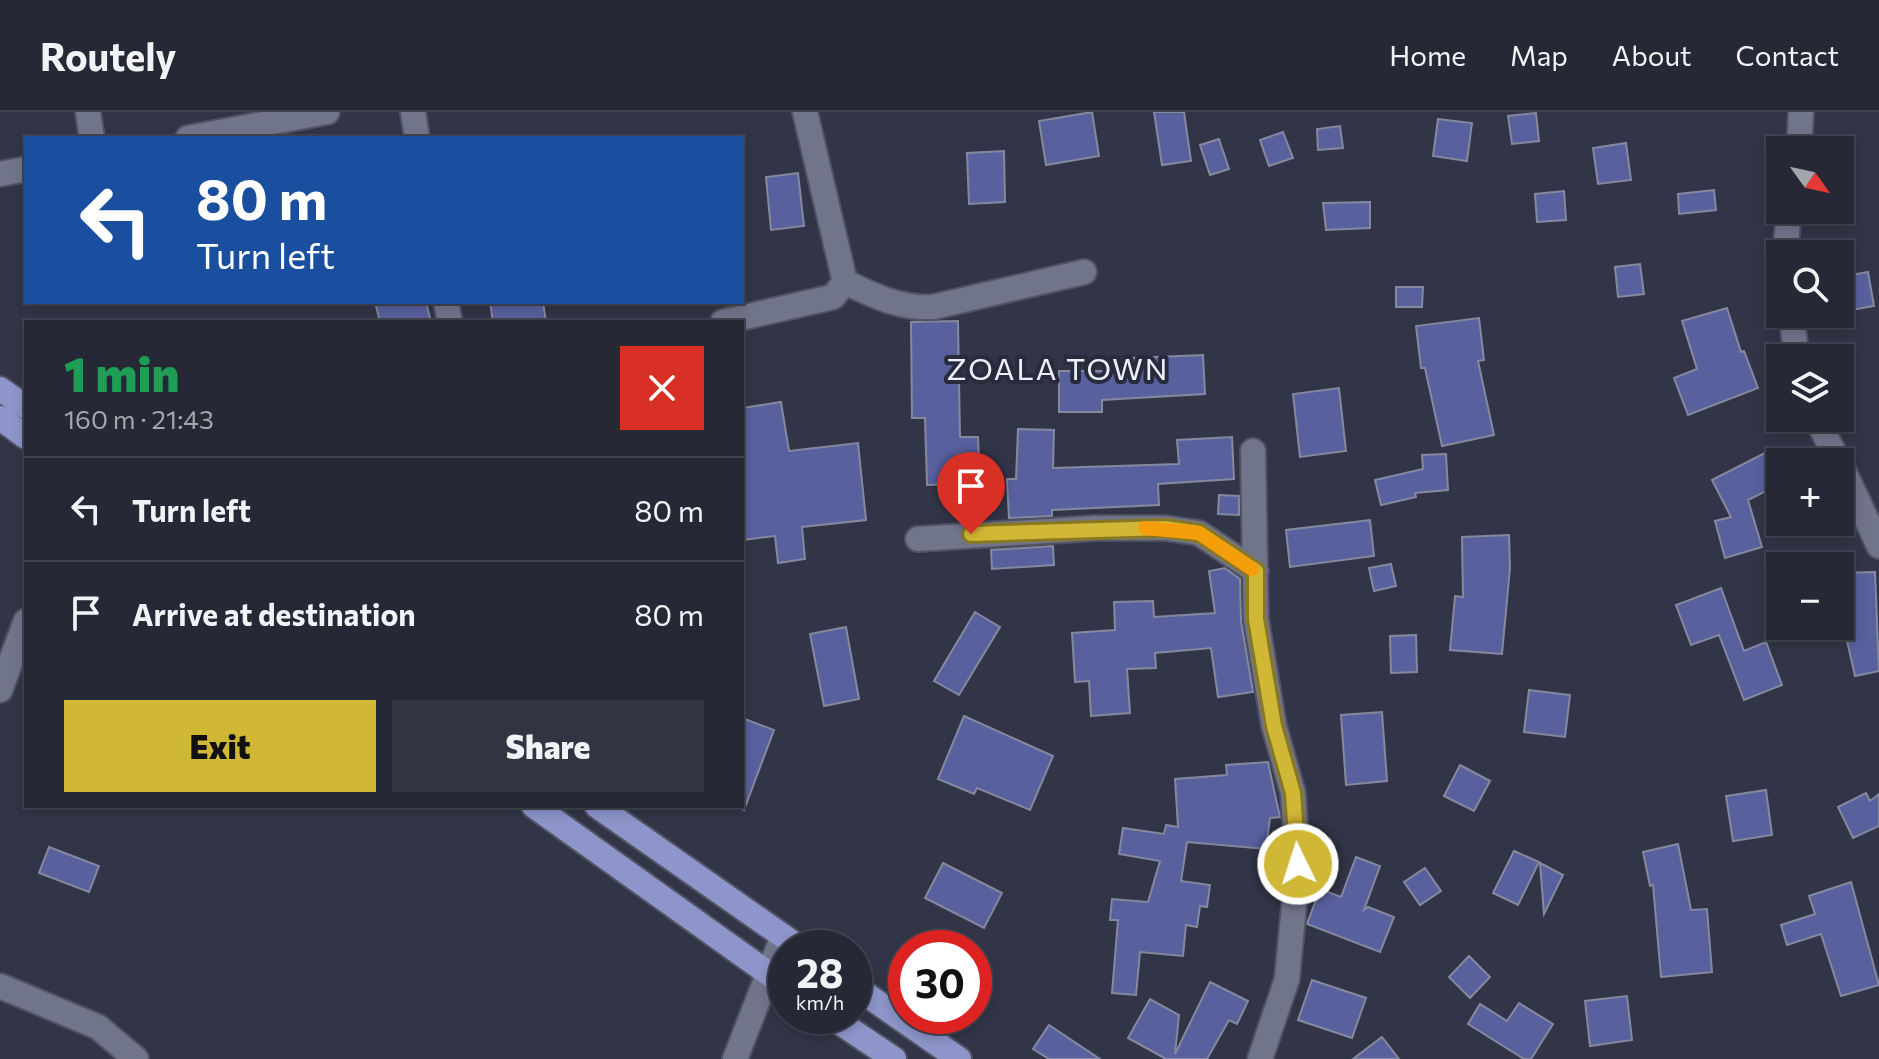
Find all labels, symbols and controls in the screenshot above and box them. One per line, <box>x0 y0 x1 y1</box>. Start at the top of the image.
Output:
text: Routely <box>40 32 176 79</box>
text: Home <box>1389 38 1466 72</box>
text: Map <box>1510 38 1568 72</box>
text: About <box>1612 38 1692 72</box>
text: Contact <box>1736 38 1839 72</box>
north arrow <box>1766 136 1854 224</box>
map controls <box>1766 136 1854 640</box>
text: 80 m <box>196 163 327 232</box>
icon: left <box>64 168 168 272</box>
text: Turn left <box>196 232 335 276</box>
button: search <box>1766 240 1854 328</box>
text: 1 min <box>64 343 179 402</box>
button: layers <box>1766 344 1854 432</box>
button: close <box>620 346 704 430</box>
district label: ZOALA TOWN <box>946 349 1170 386</box>
text: 160 m · 21:43 <box>64 403 214 434</box>
button: + <box>1766 448 1854 536</box>
pin <box>937 452 1005 534</box>
icon: arrive <box>949 464 993 508</box>
icon: left <box>64 487 108 531</box>
text: Turn left <box>132 491 251 528</box>
text: 80 m <box>634 491 704 528</box>
button: − <box>1766 552 1854 640</box>
icon: arrive <box>64 591 108 635</box>
text: Arrive at destination <box>132 595 416 632</box>
text: 80 m <box>634 595 704 632</box>
button: Exit <box>64 700 376 792</box>
button: Share <box>392 700 704 792</box>
position arrow <box>1256 822 1340 906</box>
speed limit sign: 30 <box>888 930 992 1034</box>
text: 28 <box>796 947 844 996</box>
text: km/h <box>796 990 844 1014</box>

